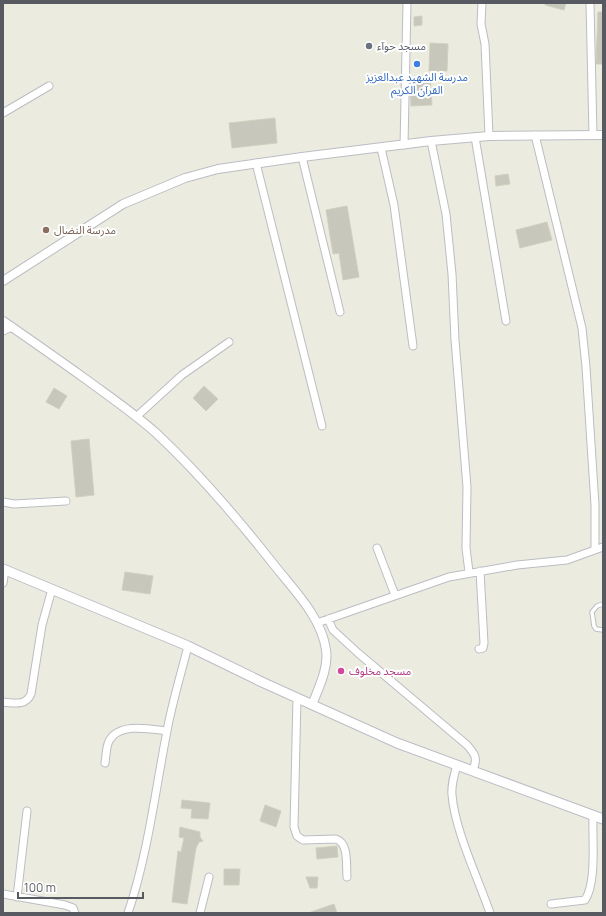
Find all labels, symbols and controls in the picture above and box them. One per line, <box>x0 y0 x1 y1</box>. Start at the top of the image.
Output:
place label: مسجد حوآء <box>377 38 426 53</box>
marker: مسجد حوآء <box>364 41 374 51</box>
marker: مدرسة الشهيد عبدالعزيز القرآن الكريم <box>412 59 422 69</box>
place label: مدرسة الشهيد عبدالعزيز القرآن الكريم <box>365 69 468 99</box>
place label: مدرسة النضال <box>54 222 116 237</box>
marker: مدرسة النضال <box>41 225 51 235</box>
place label: مسجد مخلوف <box>349 663 411 678</box>
marker: مسجد مخلوف <box>336 666 346 676</box>
scale bar <box>18 874 143 900</box>
text: 100 m <box>24 879 56 896</box>

